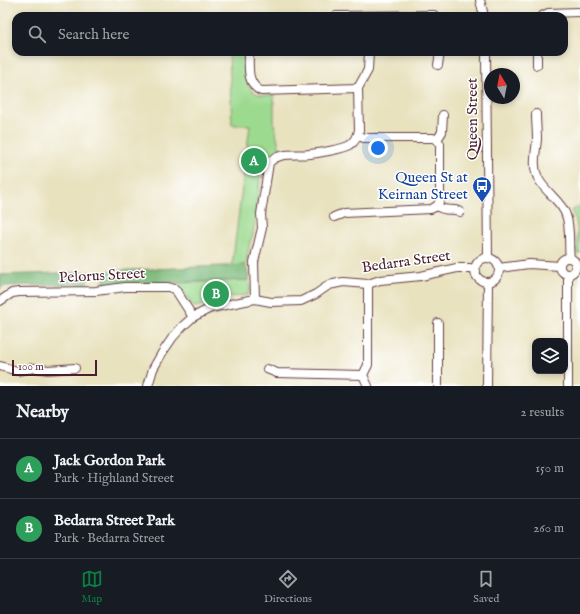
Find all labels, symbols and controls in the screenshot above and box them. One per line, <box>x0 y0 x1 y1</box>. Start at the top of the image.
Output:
search box <box>12 12 568 56</box>
icon: search <box>26 23 48 45</box>
text: Search here <box>58 25 129 44</box>
north arrow <box>484 68 520 104</box>
street label: Queen Street <box>463 78 482 160</box>
your location <box>368 138 388 158</box>
pin: A <box>241 146 267 176</box>
place label: Queen St at Keirnan Street <box>378 168 468 204</box>
bus stop icon: Queen St at Keirnan Street <box>471 175 493 203</box>
street label: Bedarra Street <box>361 246 452 277</box>
street label: Pelorus Street <box>58 264 146 287</box>
pin: B <box>203 279 229 309</box>
map controls <box>532 338 568 374</box>
button: layers <box>532 338 568 374</box>
scale bar <box>12 358 97 377</box>
text: 100 m <box>18 360 44 374</box>
text: Nearby <box>16 402 69 423</box>
text: 2 results <box>520 404 564 421</box>
text: Jack Gordon Park <box>54 451 165 470</box>
text: A <box>25 460 33 477</box>
text: 150 m <box>535 460 564 477</box>
text: Park · Highland Street <box>54 470 174 487</box>
text: Bedarra Street Park <box>54 511 175 530</box>
text: B <box>25 520 33 537</box>
text: 260 m <box>533 520 564 537</box>
text: Park · Bedarra Street <box>54 530 165 547</box>
tab: Map <box>81 568 103 606</box>
tab: Directions <box>264 568 312 606</box>
tab: Saved <box>473 568 499 606</box>

